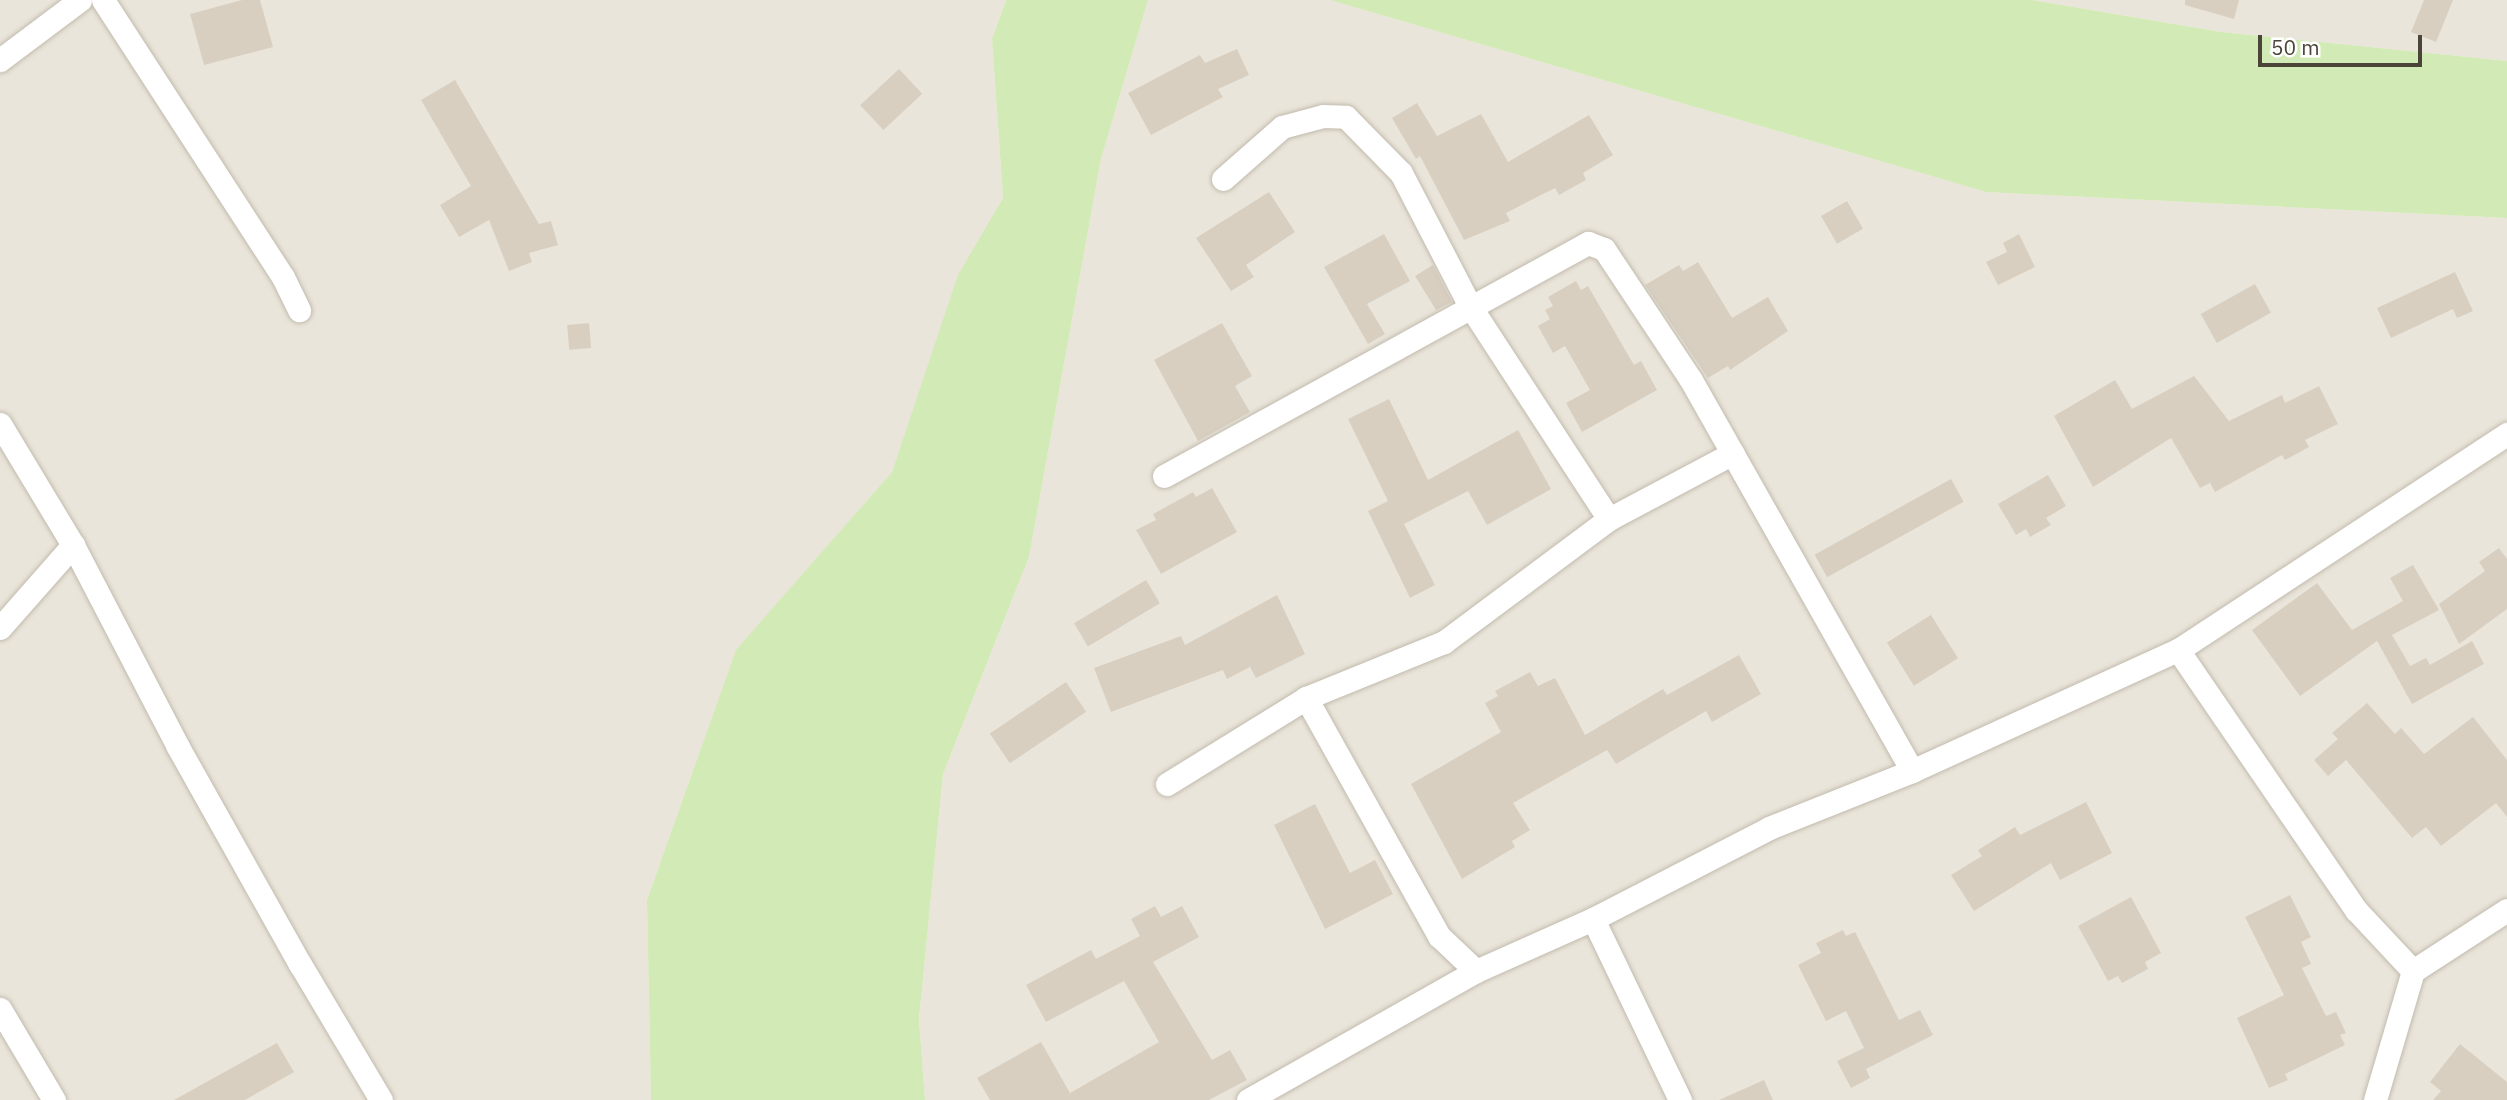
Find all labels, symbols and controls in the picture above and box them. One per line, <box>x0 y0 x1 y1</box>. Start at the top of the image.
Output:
scale bar <box>2262 21 2426 65</box>
text: 50 m <box>2271 33 2320 61</box>

